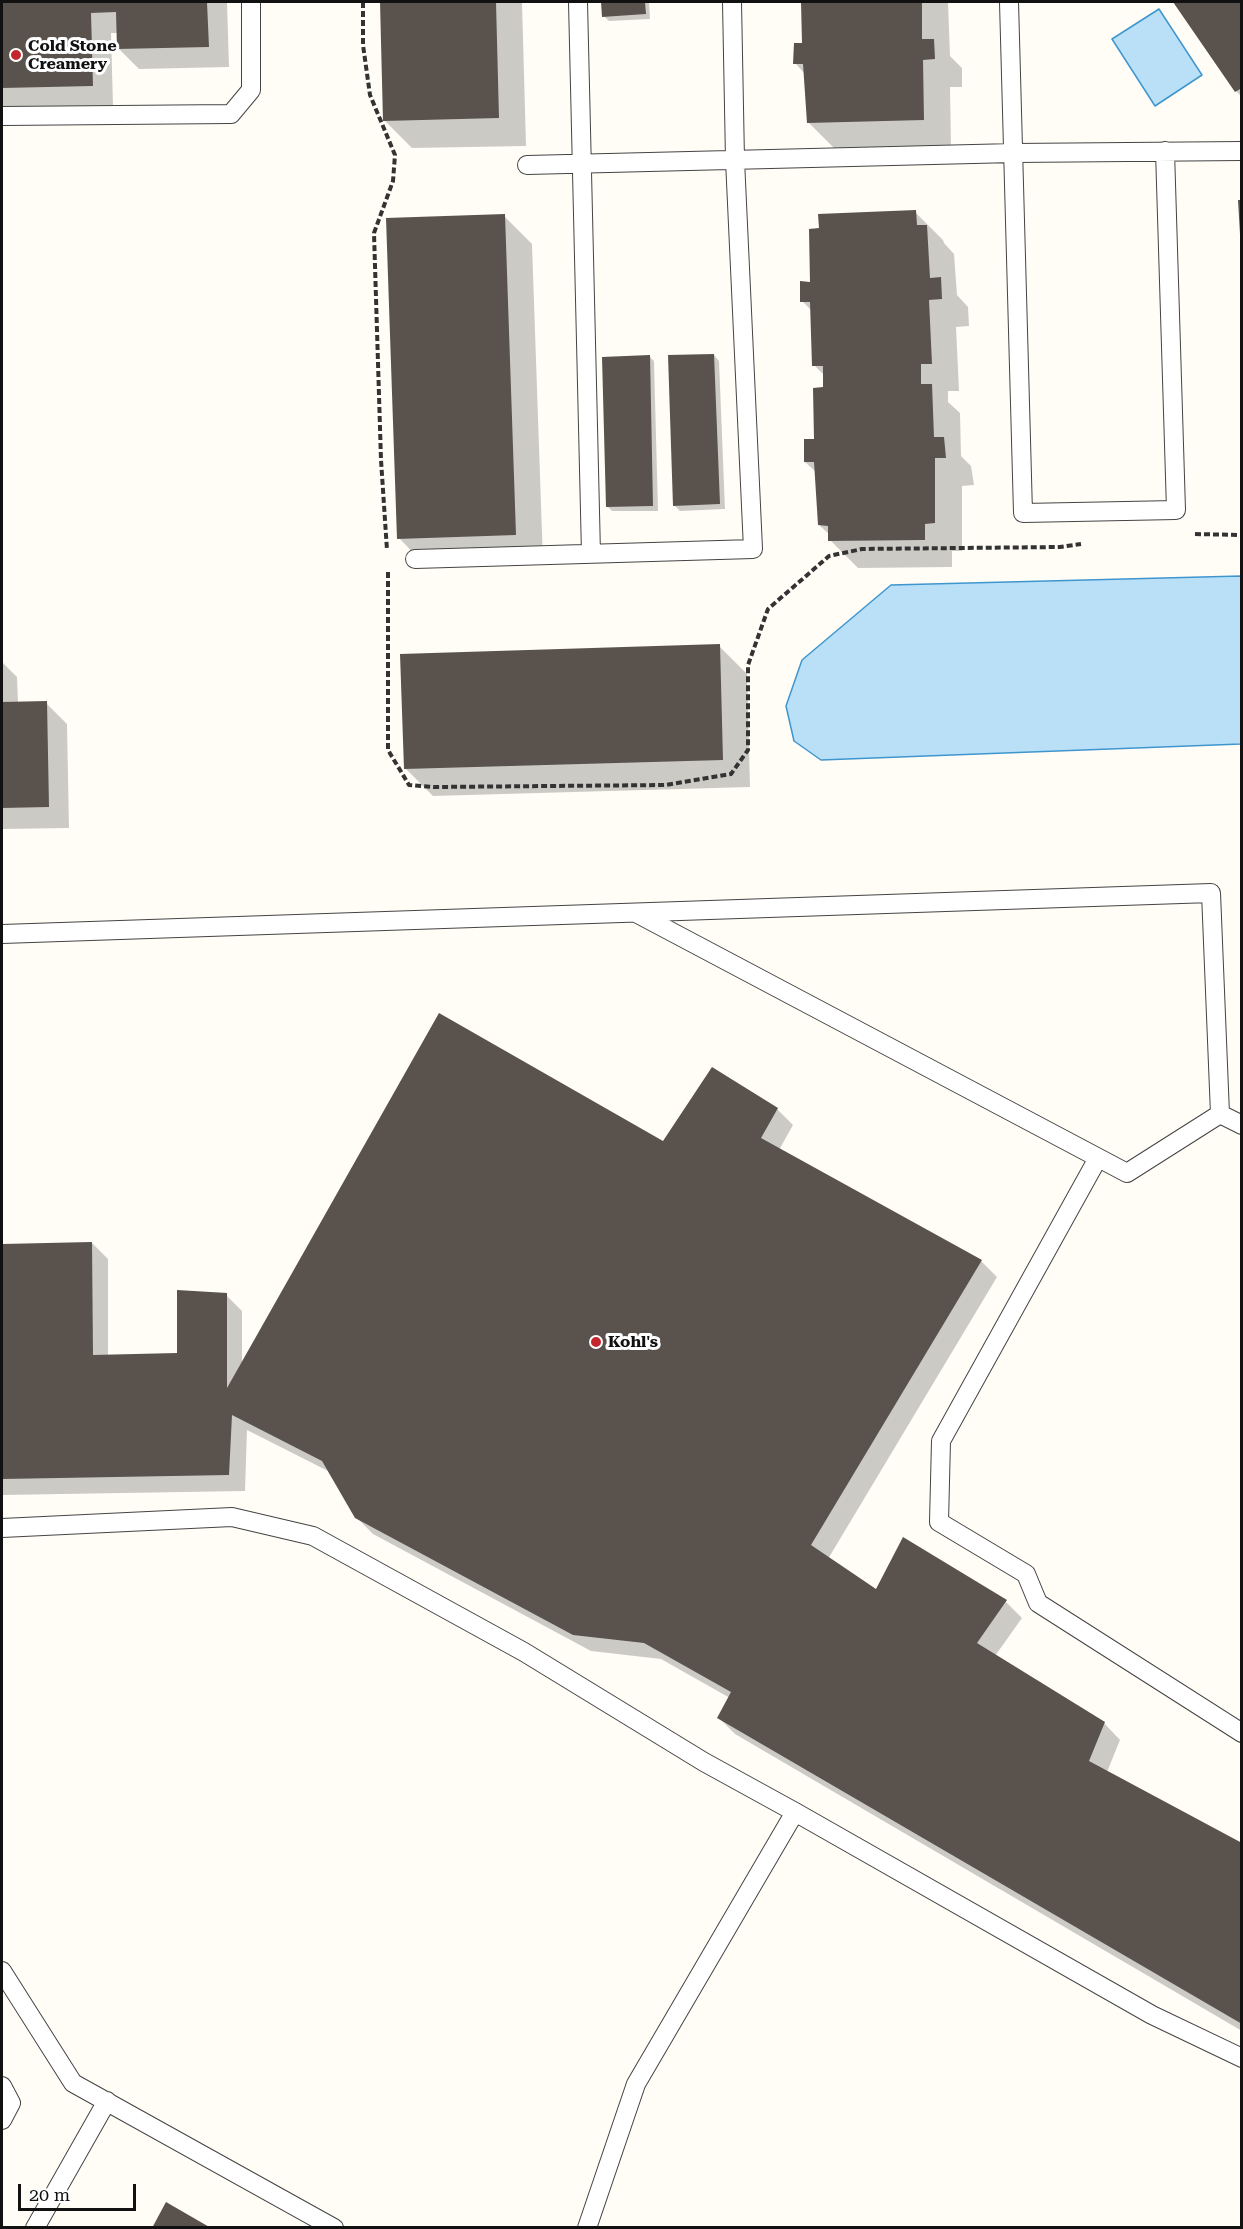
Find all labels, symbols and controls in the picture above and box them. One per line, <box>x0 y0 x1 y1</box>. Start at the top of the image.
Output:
place label: Cold Stone Creamery <box>28 36 117 74</box>
marker: Cold Stone Creamery <box>9 48 23 62</box>
place label: Kohl's <box>608 1332 658 1352</box>
marker: Kohl's <box>589 1335 603 1349</box>
scale bar <box>21 2172 140 2210</box>
text: 20 m <box>29 2184 70 2205</box>

